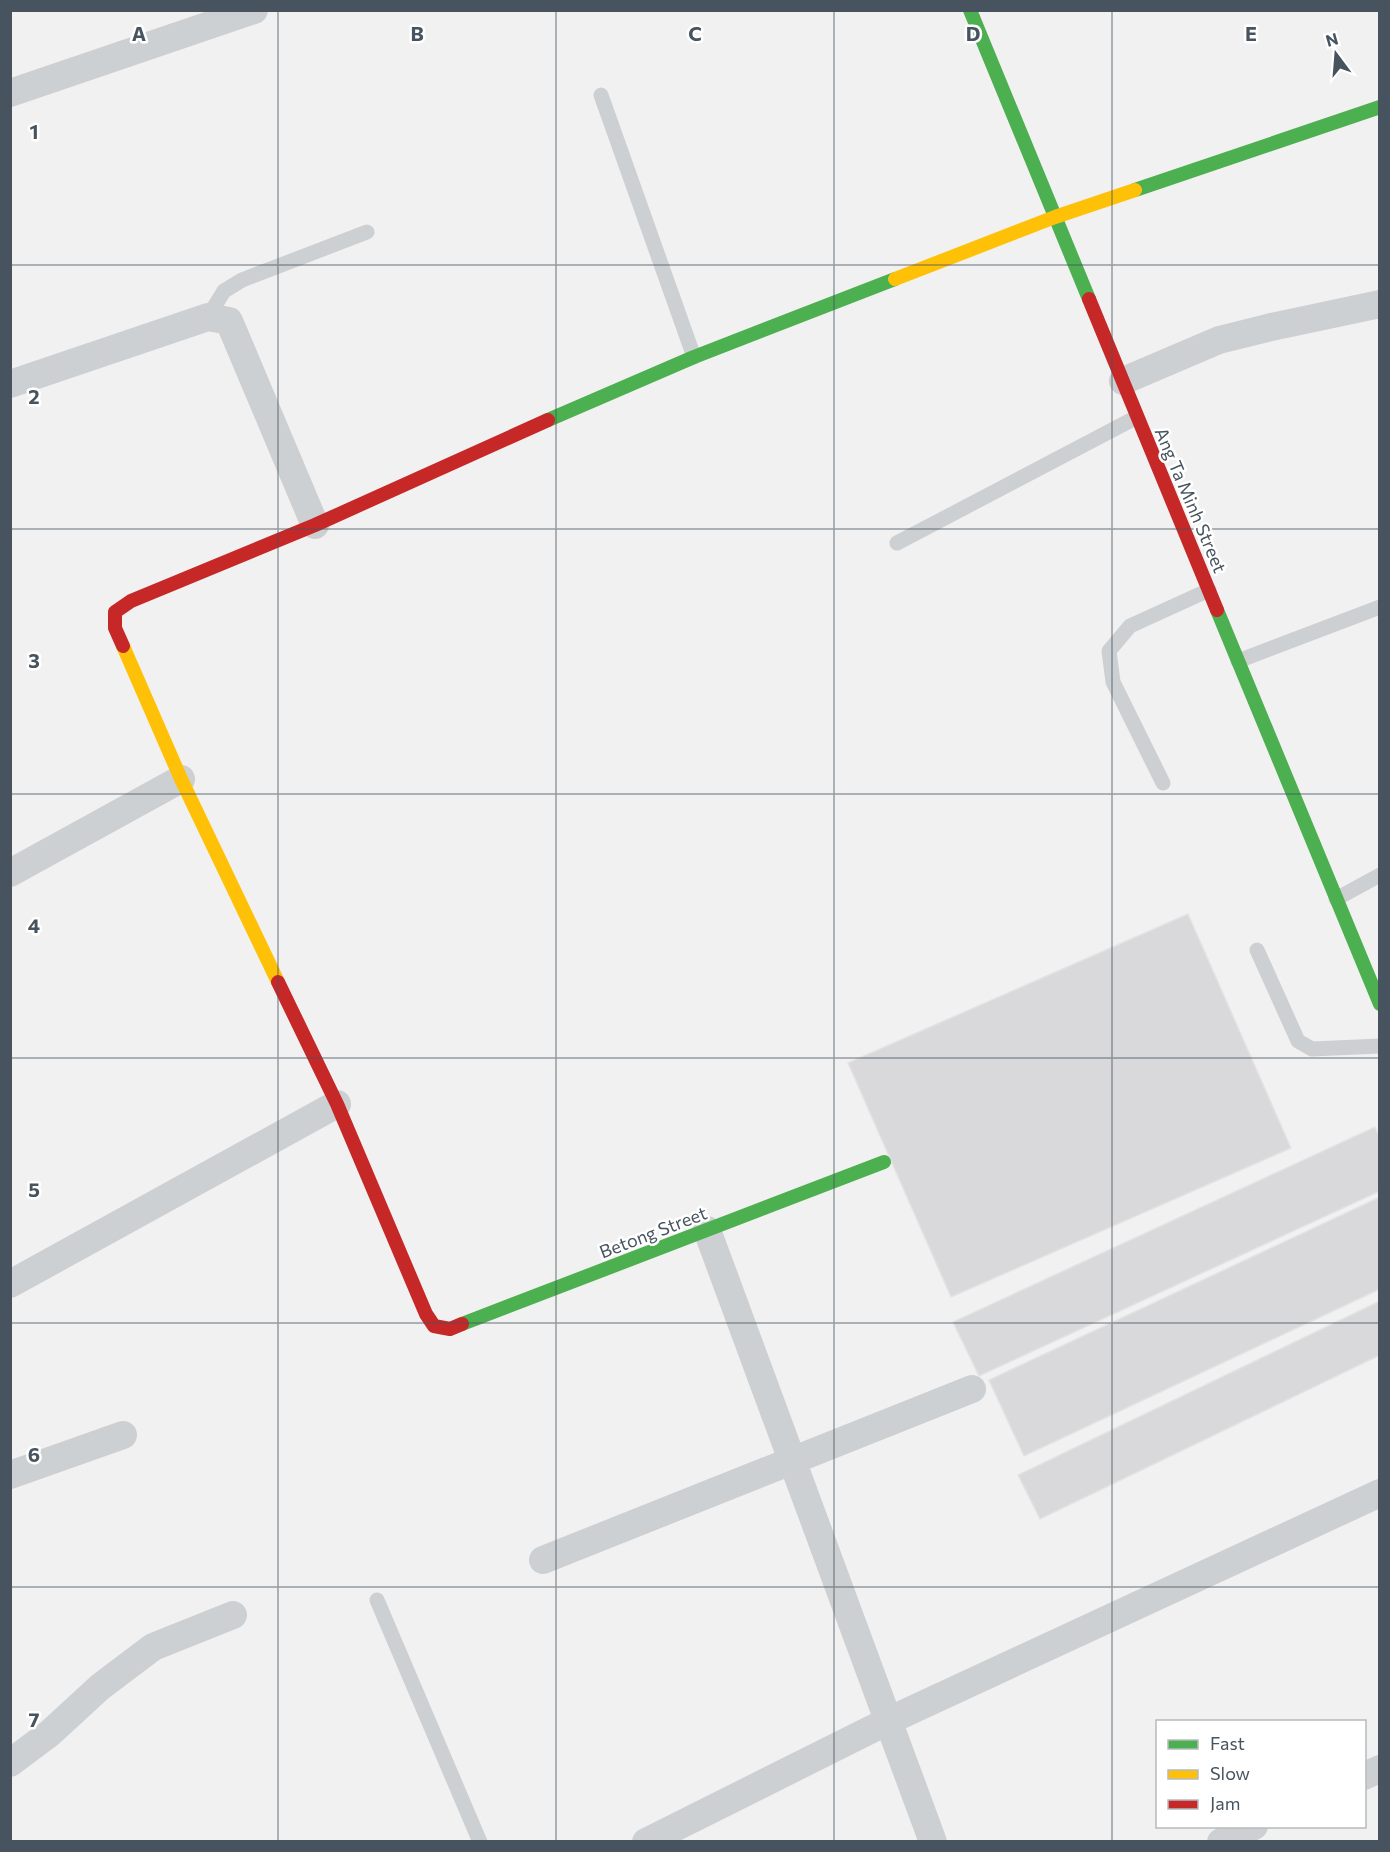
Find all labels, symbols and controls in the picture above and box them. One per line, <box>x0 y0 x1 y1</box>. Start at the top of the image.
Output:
text: A <box>132 21 146 45</box>
text: B <box>410 21 424 45</box>
text: C <box>688 21 702 45</box>
text: D <box>966 21 980 45</box>
text: E <box>1245 21 1257 45</box>
north arrow <box>1306 24 1366 84</box>
text: N <box>1323 28 1340 50</box>
text: 1 <box>29 119 39 143</box>
text: 2 <box>28 384 40 408</box>
street label: Ang Ta Minh Street <box>1150 424 1232 576</box>
text: 3 <box>28 648 40 672</box>
text: 4 <box>28 913 40 937</box>
text: 5 <box>28 1177 40 1201</box>
street label: Betong Street <box>596 1201 710 1263</box>
text: 6 <box>28 1442 40 1466</box>
text: 7 <box>29 1707 40 1731</box>
legend <box>1156 1720 1366 1828</box>
text: Fast <box>1210 1732 1245 1754</box>
text: Slow <box>1210 1762 1250 1784</box>
text: Jam <box>1210 1792 1240 1814</box>

